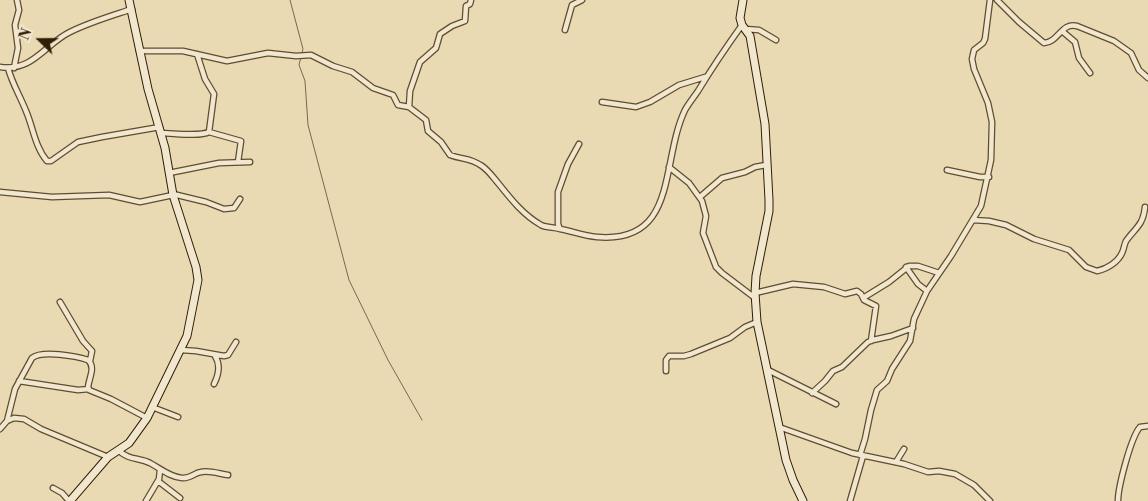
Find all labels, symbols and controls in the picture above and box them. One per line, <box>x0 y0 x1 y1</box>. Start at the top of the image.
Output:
north arrow <box>15 15 65 65</box>
text: N <box>16 26 37 43</box>

